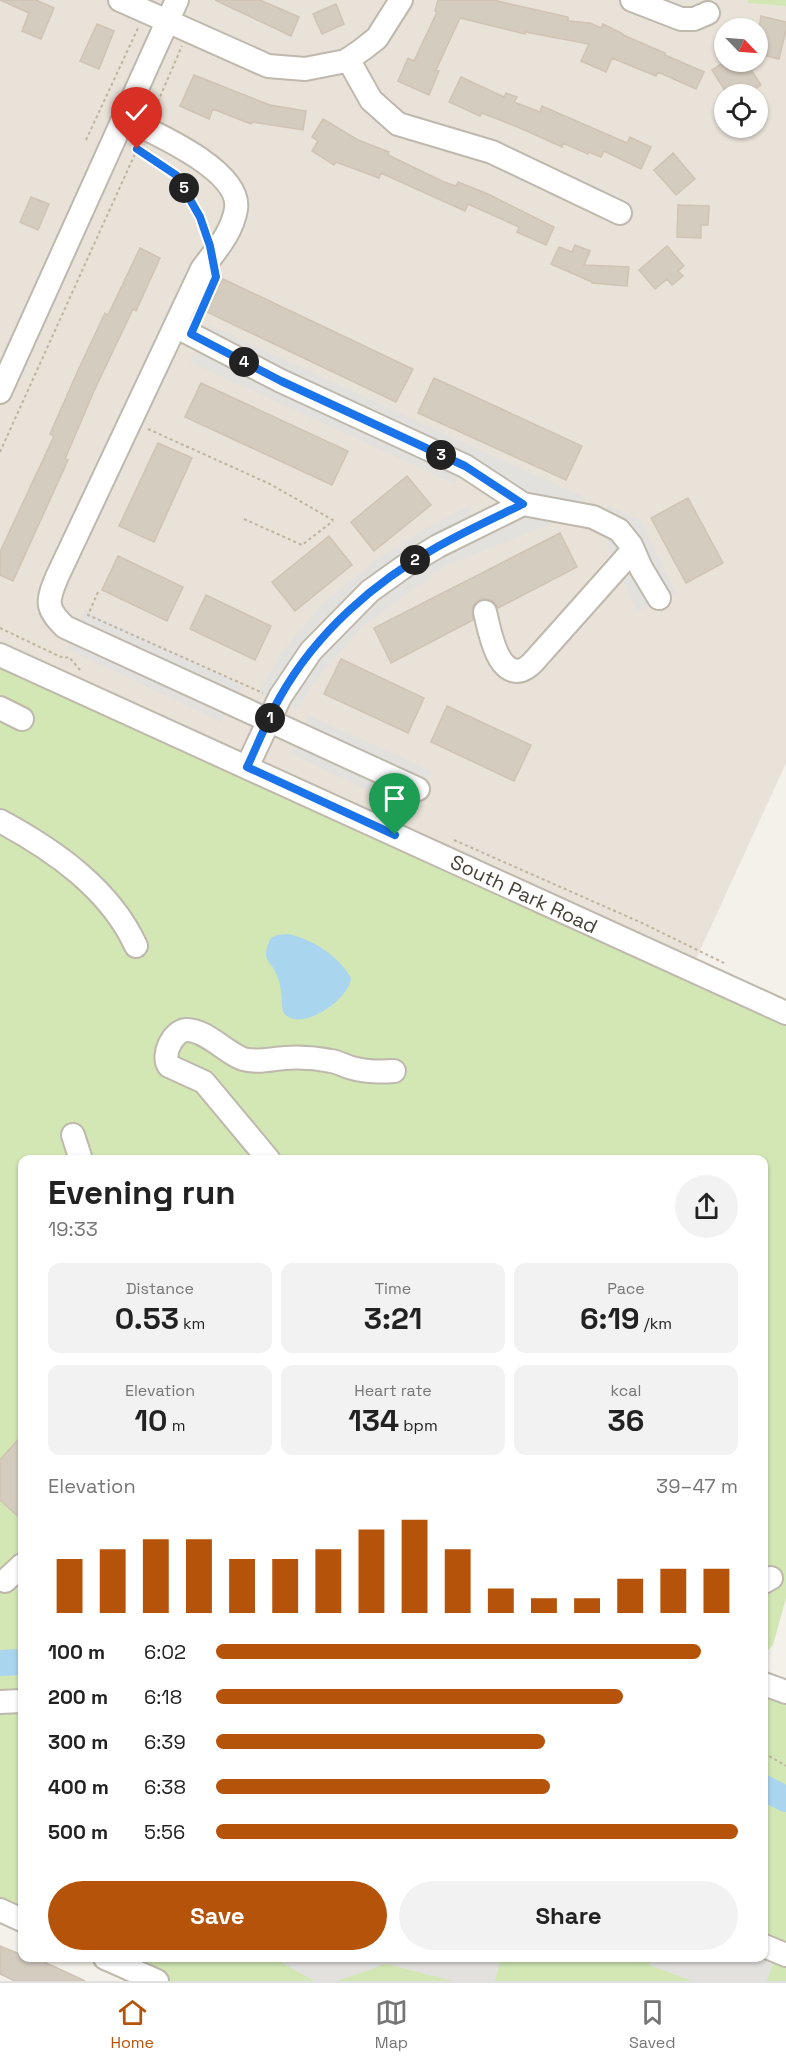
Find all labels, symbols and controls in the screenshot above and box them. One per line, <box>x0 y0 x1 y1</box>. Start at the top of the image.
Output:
north arrow <box>714 18 768 72</box>
map controls <box>714 18 768 138</box>
button: locate <box>714 84 768 138</box>
pin <box>111 87 162 149</box>
icon: check <box>120 96 153 129</box>
pin: 5 <box>169 173 199 203</box>
text: 5 <box>179 177 189 198</box>
pin: 4 <box>229 347 259 377</box>
text: 4 <box>239 351 249 372</box>
pin: 3 <box>426 440 456 470</box>
text: 3 <box>436 444 446 465</box>
pin: 2 <box>400 545 430 575</box>
text: 2 <box>410 549 420 570</box>
pin: 1 <box>255 703 285 733</box>
text: 1 <box>266 707 274 728</box>
pin <box>369 773 420 835</box>
icon: arrive <box>378 782 411 815</box>
street label: South Park Road <box>446 849 602 939</box>
text: Evening run <box>48 1172 236 1214</box>
button: share <box>675 1175 738 1238</box>
text: 19:33 <box>48 1216 98 1242</box>
text: Distance <box>126 1278 194 1299</box>
text: Time <box>375 1278 411 1299</box>
text: Pace <box>607 1278 645 1299</box>
text: 0.53 <box>115 1299 179 1338</box>
text: 3:21 <box>364 1299 422 1338</box>
text: 6:19 <box>580 1299 640 1338</box>
text: km <box>179 1313 205 1334</box>
text: /km <box>640 1313 672 1334</box>
text: Elevation <box>125 1380 195 1401</box>
text: Heart rate <box>354 1380 432 1401</box>
text: kcal <box>611 1380 641 1401</box>
text: 10 <box>135 1401 168 1440</box>
text: 134 <box>348 1401 399 1440</box>
text: 36 <box>608 1401 644 1440</box>
text: m <box>168 1415 185 1436</box>
text: bpm <box>399 1415 438 1436</box>
text: Elevation <box>48 1473 136 1499</box>
text: 39–47 m <box>656 1473 738 1499</box>
text: 100 m <box>48 1639 105 1665</box>
text: 6:02 <box>144 1639 186 1665</box>
text: 200 m <box>48 1684 108 1710</box>
text: 6:18 <box>144 1684 182 1710</box>
text: 300 m <box>48 1729 108 1755</box>
text: 6:39 <box>144 1729 186 1755</box>
text: 400 m <box>48 1774 109 1800</box>
text: 6:38 <box>144 1774 186 1800</box>
text: 500 m <box>48 1819 108 1845</box>
text: 5:56 <box>144 1819 185 1845</box>
button: Save <box>48 1881 387 1950</box>
button: Share <box>399 1881 738 1950</box>
tab: Home <box>110 1996 154 2053</box>
tab: Map <box>375 1996 408 2053</box>
tab: Saved <box>629 1996 676 2053</box>

